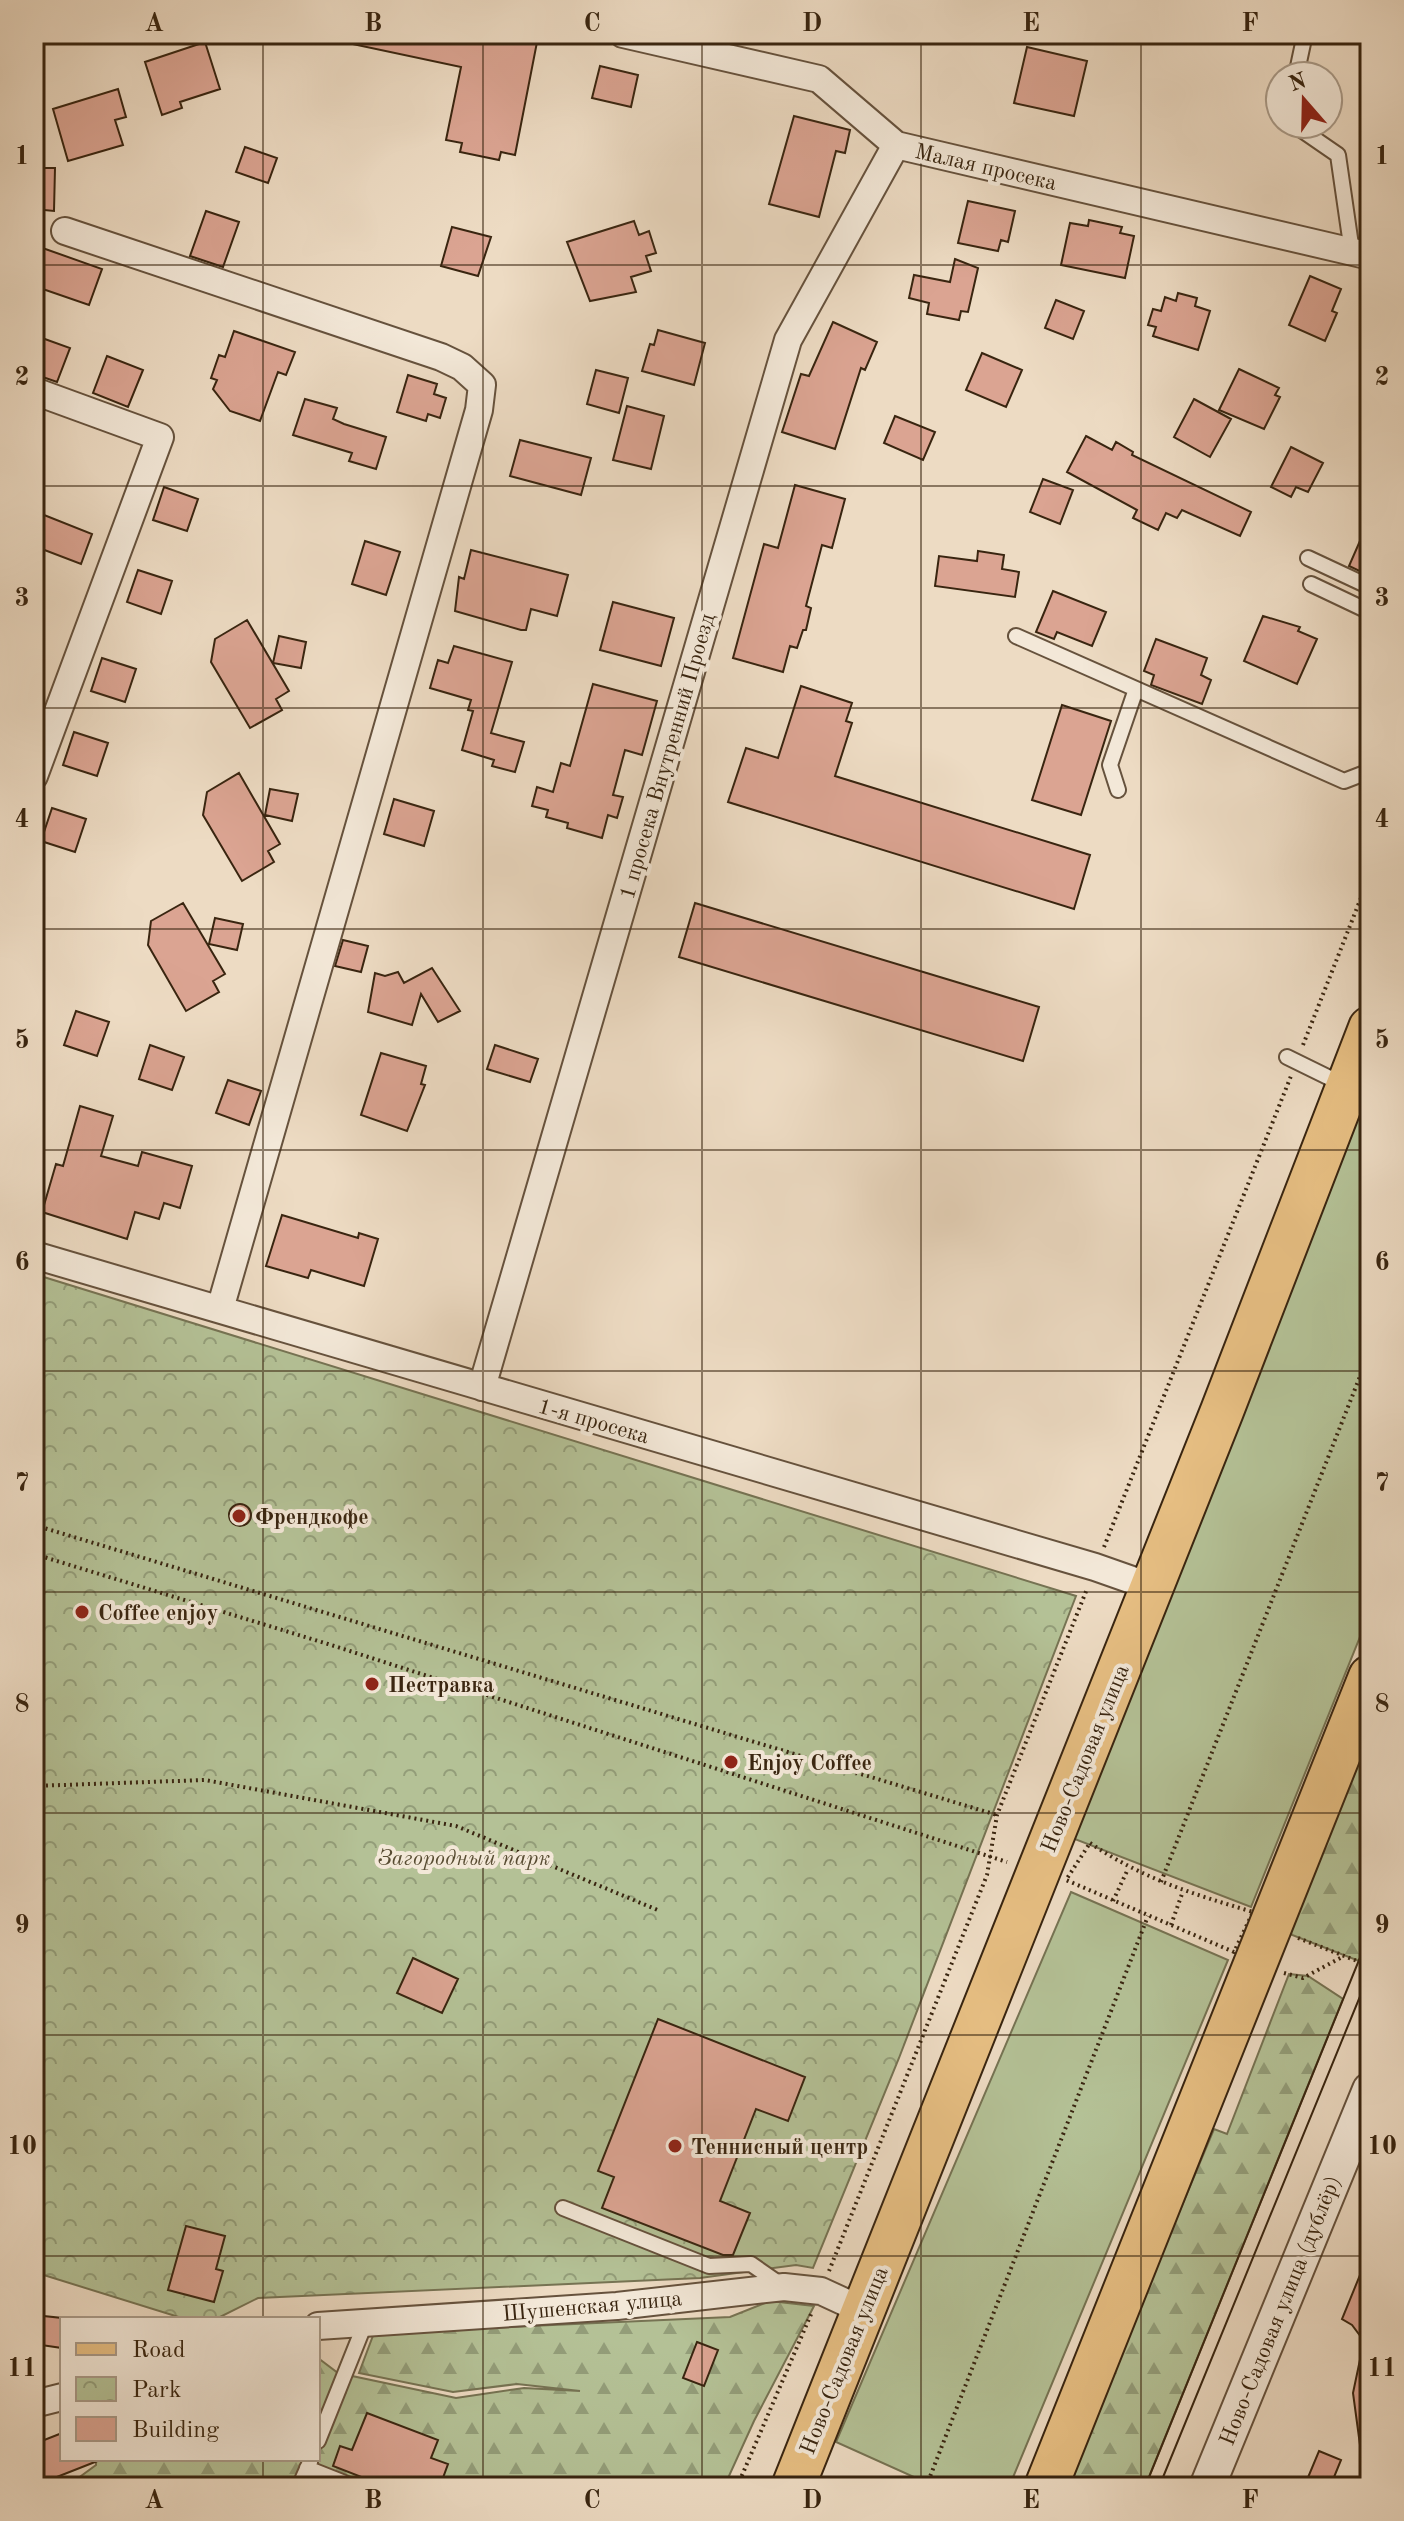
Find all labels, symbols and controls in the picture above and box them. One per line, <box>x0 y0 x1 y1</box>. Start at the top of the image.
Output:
text: A <box>144 11 164 37</box>
text: B <box>364 11 382 37</box>
text: C <box>583 11 601 37</box>
text: D <box>802 11 822 37</box>
text: E <box>1022 11 1040 37</box>
text: F <box>1241 11 1259 37</box>
north arrow <box>1264 60 1344 140</box>
text: N <box>1286 70 1310 96</box>
street label: Малая просека <box>913 141 1059 195</box>
text: 1 <box>14 144 30 170</box>
text: 1 <box>1374 144 1390 170</box>
text: 2 <box>14 365 30 391</box>
text: 2 <box>1374 365 1390 391</box>
text: 3 <box>14 586 30 612</box>
text: 3 <box>1374 586 1390 612</box>
street label: 1 просека Внутренний Проезд <box>617 611 719 902</box>
text: 4 <box>14 807 30 833</box>
text: 4 <box>1374 807 1390 833</box>
text: 5 <box>14 1028 30 1054</box>
text: 5 <box>1374 1028 1390 1054</box>
text: 6 <box>14 1250 30 1276</box>
text: 6 <box>1374 1250 1390 1276</box>
street label: 1-я просека <box>535 1396 652 1448</box>
text: 7 <box>14 1471 30 1497</box>
text: 7 <box>1374 1471 1390 1497</box>
marker: Френдкофе <box>230 1507 248 1525</box>
place label: Френдкофе <box>255 1507 369 1530</box>
marker: Coffee enjoy <box>73 1603 91 1621</box>
place label: Coffee enjoy <box>98 1603 218 1625</box>
street label: Ново-Садовая улица <box>1038 1662 1134 1856</box>
marker: Пестравка <box>363 1675 381 1693</box>
place label: Пестравка <box>388 1675 494 1697</box>
text: 8 <box>14 1692 30 1718</box>
text: 8 <box>1374 1692 1390 1718</box>
marker: Enjoy Coffee <box>722 1753 740 1771</box>
place label: Enjoy Coffee <box>747 1753 872 1775</box>
park label: Загородный парк <box>378 1848 550 1870</box>
text: 9 <box>14 1913 30 1939</box>
text: 9 <box>1374 1913 1390 1939</box>
text: 10 <box>7 2134 37 2160</box>
text: 10 <box>1367 2134 1397 2160</box>
marker: Теннисный центр <box>666 2137 684 2155</box>
place label: Теннисный центр <box>691 2137 868 2159</box>
street label: Ново-Садовая улица (дублёр) <box>1217 2173 1345 2449</box>
street label: Ново-Садовая улица <box>797 2264 893 2458</box>
street label: Шушенская улица <box>501 2288 683 2326</box>
legend <box>60 2317 320 2461</box>
text: Road <box>132 2339 185 2363</box>
text: 11 <box>7 2356 37 2382</box>
text: 11 <box>1367 2356 1397 2382</box>
text: Park <box>132 2379 181 2403</box>
text: Building <box>132 2419 219 2443</box>
text: A <box>144 2488 164 2514</box>
text: B <box>364 2488 382 2514</box>
text: C <box>583 2488 601 2514</box>
text: D <box>802 2488 822 2514</box>
text: E <box>1022 2488 1040 2514</box>
text: F <box>1241 2488 1259 2514</box>

